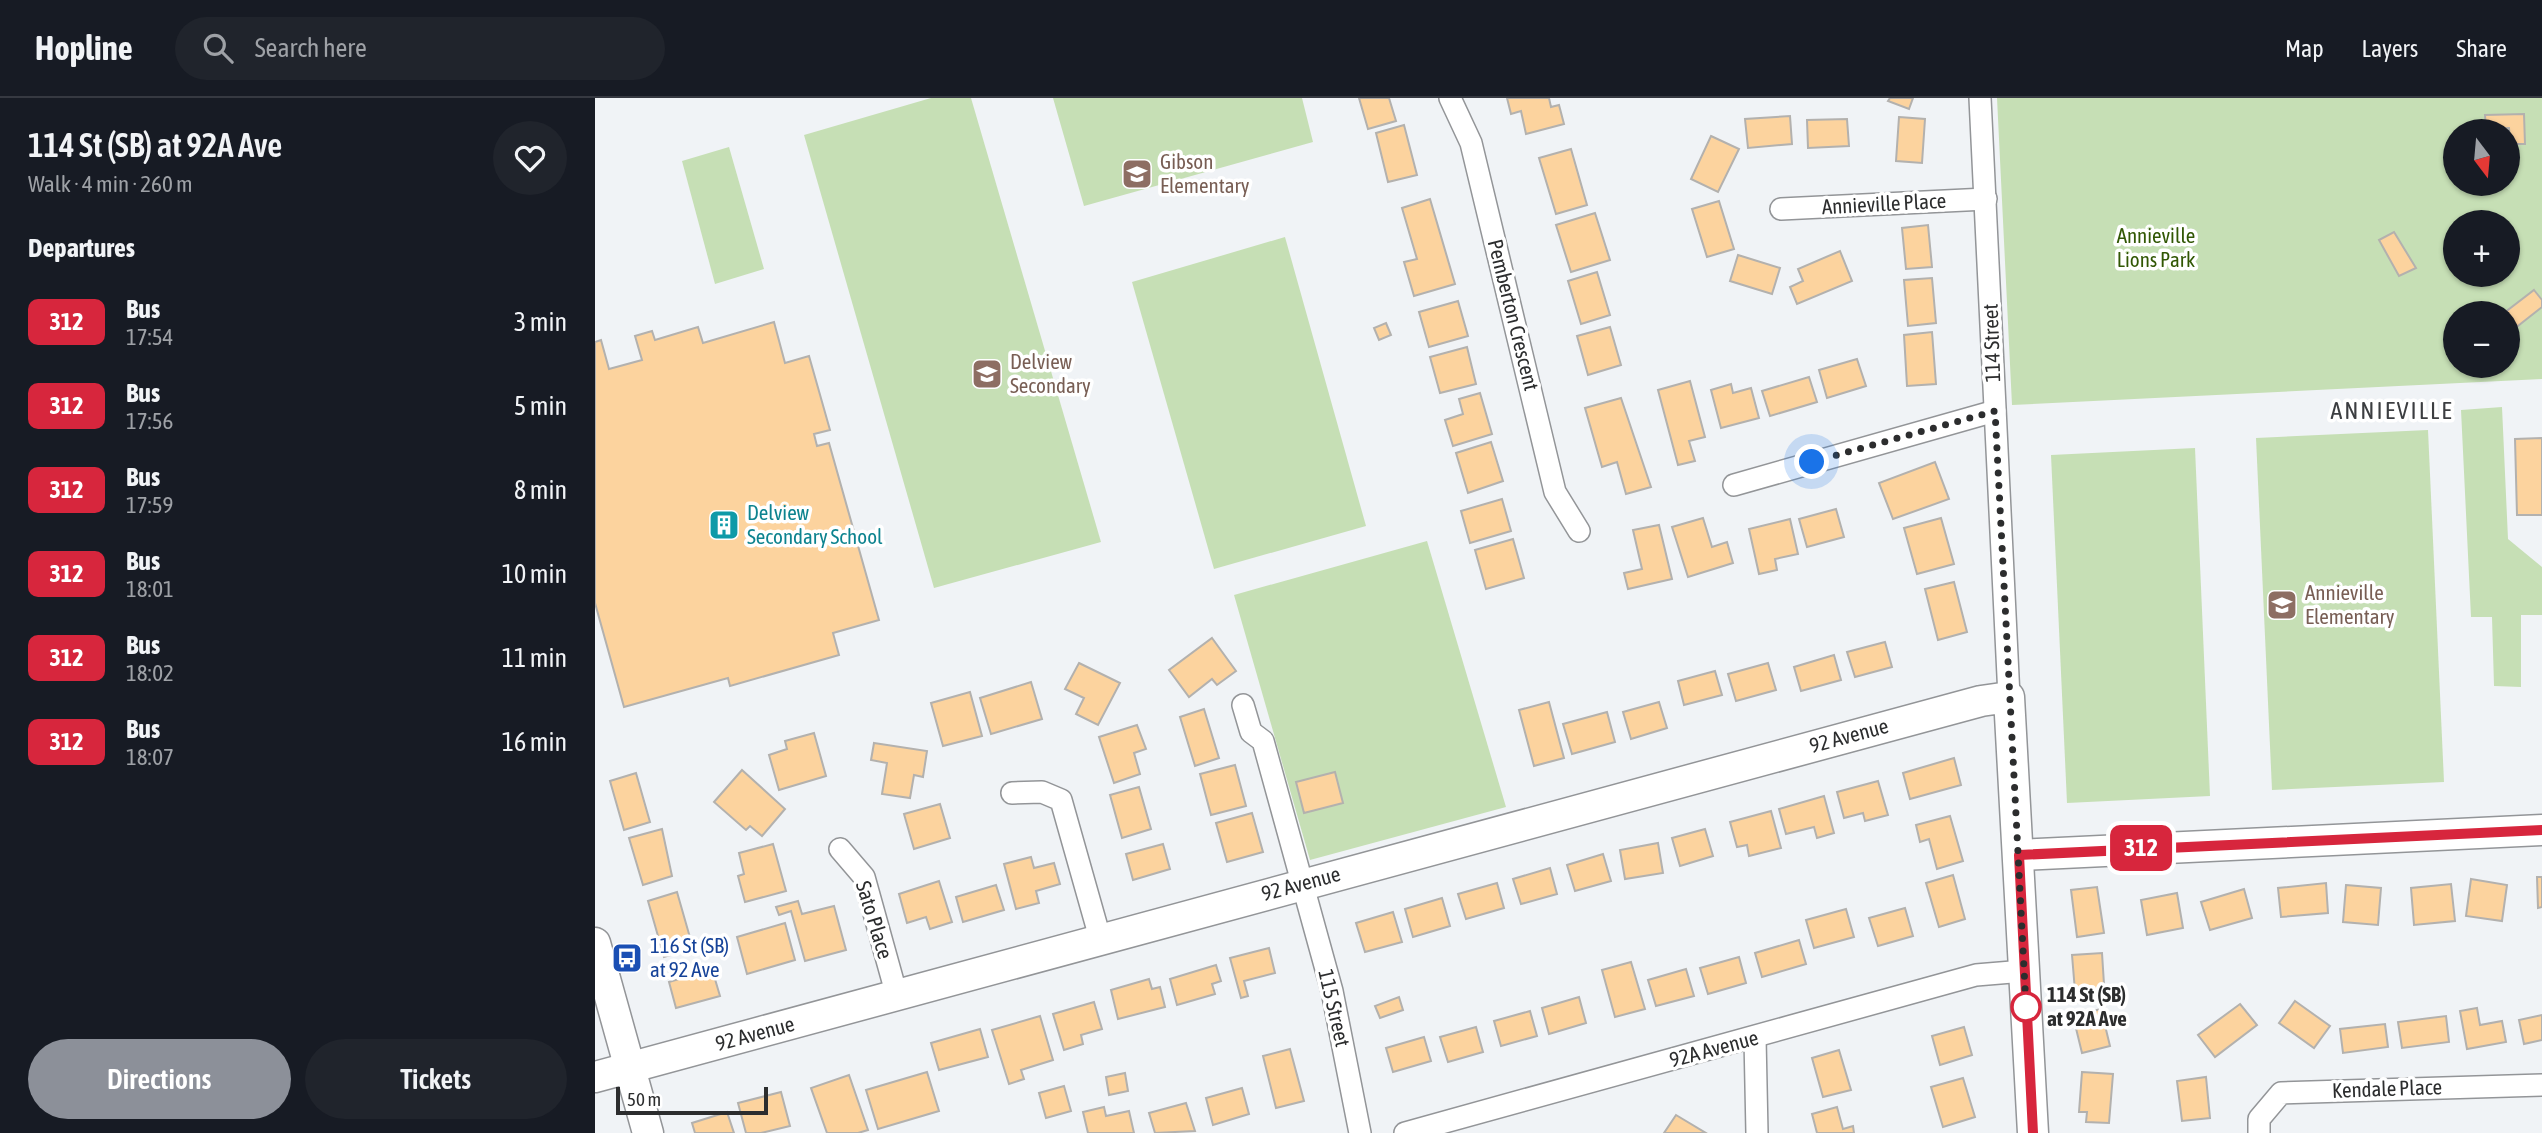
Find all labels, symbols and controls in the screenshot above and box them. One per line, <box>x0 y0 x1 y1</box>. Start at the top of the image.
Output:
search box <box>175 17 665 80</box>
text: Hopline <box>35 29 133 67</box>
icon: search <box>199 29 237 67</box>
text: Search here <box>255 33 367 63</box>
text: Map <box>2285 35 2324 62</box>
text: Layers <box>2362 35 2418 62</box>
text: Share <box>2456 35 2507 62</box>
north arrow <box>2443 119 2520 196</box>
map controls <box>2443 119 2520 378</box>
button: heart <box>493 121 567 195</box>
text: 114 St (SB) at 92A Ave <box>28 126 282 164</box>
place label: Gibson Elementary <box>1160 149 1250 197</box>
school or university icon: Gibson Elementary <box>1120 157 1154 191</box>
text: Walk · 4 min · 260 m <box>28 171 192 197</box>
street label: Annieville Place <box>1821 188 1947 218</box>
button: + <box>2443 210 2520 287</box>
park label: Annieville Lions Park <box>2117 223 2195 271</box>
text: Departures <box>28 233 135 263</box>
street label: Pemberton Crescent <box>1484 237 1544 393</box>
text: Bus <box>126 294 160 324</box>
button: − <box>2443 301 2520 378</box>
street label: 114 Street <box>1978 303 2004 383</box>
text: 3 min <box>514 307 567 337</box>
text: 312 <box>50 308 83 335</box>
text: 17:54 <box>126 324 173 350</box>
place label: Delview Secondary <box>1010 349 1091 397</box>
school or university icon: Delview Secondary <box>970 357 1004 391</box>
text: Bus <box>126 378 160 408</box>
text: 5 min <box>514 391 567 421</box>
text: 312 <box>50 392 83 419</box>
district label: ANNIEVILLE <box>2330 397 2454 424</box>
text: 17:56 <box>126 408 173 434</box>
your location <box>1794 444 1829 479</box>
text: Bus <box>126 462 160 492</box>
text: 8 min <box>514 475 567 505</box>
text: 312 <box>50 476 83 503</box>
text: 17:59 <box>126 492 173 518</box>
place label: Delview Secondary School <box>747 500 883 548</box>
building icon: Delview Secondary School <box>707 508 741 542</box>
text: Bus <box>126 546 160 576</box>
text: 10 min <box>502 559 567 589</box>
text: 312 <box>50 560 83 587</box>
text: 18:01 <box>126 576 174 602</box>
place label: Annieville Elementary <box>2305 580 2395 628</box>
school or university icon: Annieville Elementary <box>2265 588 2299 622</box>
text: Bus <box>126 630 160 660</box>
text: 11 min <box>502 643 567 673</box>
text: 312 <box>50 644 83 671</box>
text: 18:02 <box>126 660 174 686</box>
street label: 92 Avenue <box>1807 713 1891 757</box>
text: Bus <box>126 714 160 744</box>
text: 16 min <box>502 727 567 757</box>
text: 312 <box>50 728 83 755</box>
text: 18:07 <box>126 744 174 770</box>
line badge: 312 <box>2101 825 2181 871</box>
text: 312 <box>2124 834 2158 861</box>
street label: 92 Avenue <box>1259 861 1343 905</box>
street label: Sato Place <box>852 878 898 962</box>
place label: 116 St (SB) at 92 Ave <box>650 933 729 981</box>
bus stop icon: 116 St (SB) at 92 Ave <box>610 941 644 975</box>
street label: 115 Street <box>1314 967 1356 1049</box>
place label: 114 St (SB) at 92A Ave <box>2047 982 2127 1030</box>
marker: 114 St (SB) at 92A Ave <box>2011 992 2041 1022</box>
street label: 92 Avenue <box>713 1011 797 1055</box>
street label: 92A Avenue <box>1667 1025 1761 1071</box>
button: Directions <box>28 1039 291 1119</box>
button: Tickets <box>305 1039 567 1119</box>
street label: Kendale Place <box>2332 1074 2442 1102</box>
scale bar <box>616 1084 768 1116</box>
text: 50 m <box>627 1088 661 1110</box>

